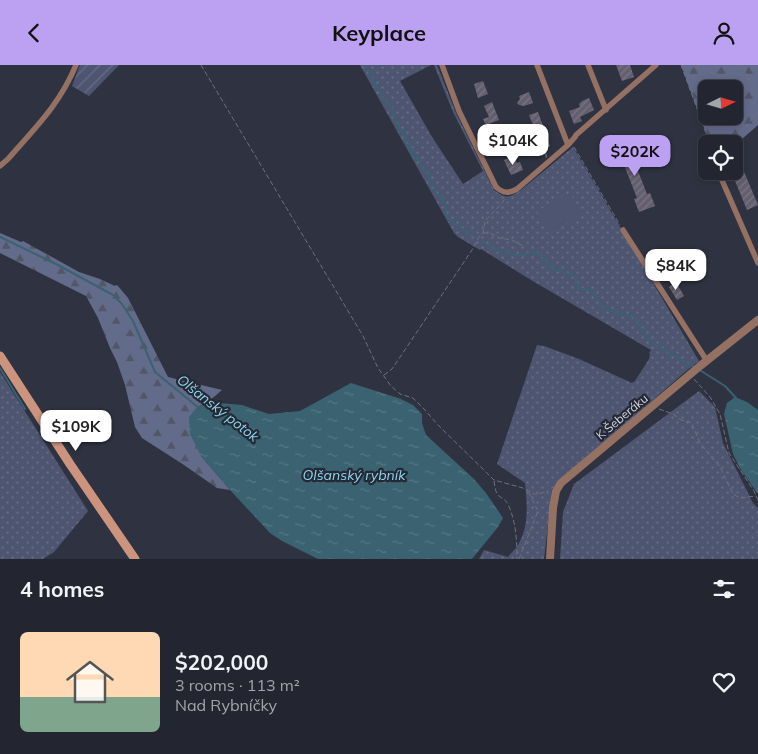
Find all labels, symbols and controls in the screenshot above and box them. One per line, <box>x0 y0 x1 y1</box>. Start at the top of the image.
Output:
icon: back <box>20 19 48 47</box>
text: Keyplace <box>332 19 426 47</box>
icon: person <box>710 19 738 47</box>
north arrow <box>698 80 742 125</box>
map controls <box>698 80 743 180</box>
pin: $104K <box>478 123 548 166</box>
text: $104K <box>488 130 538 150</box>
pin: $202K <box>600 135 670 177</box>
button: locate <box>698 135 743 180</box>
text: $202K <box>610 141 660 161</box>
pin: $84K <box>646 249 706 291</box>
text: $84K <box>656 255 696 275</box>
water label: Olšanský potok <box>173 370 263 446</box>
street label: K Šeberáku <box>593 391 651 443</box>
pin: $109K <box>41 409 111 452</box>
text: $109K <box>51 416 101 436</box>
water label: Olšanský rybník <box>303 466 406 484</box>
icon: filters <box>710 575 738 603</box>
text: 4 homes <box>20 576 104 602</box>
text: $202,000 <box>175 649 268 675</box>
icon: home <box>60 652 120 712</box>
icon: heart <box>710 668 738 696</box>
text: 3 rooms · 113 m² <box>175 675 300 695</box>
text: Nad Rybníčky <box>175 695 277 715</box>

